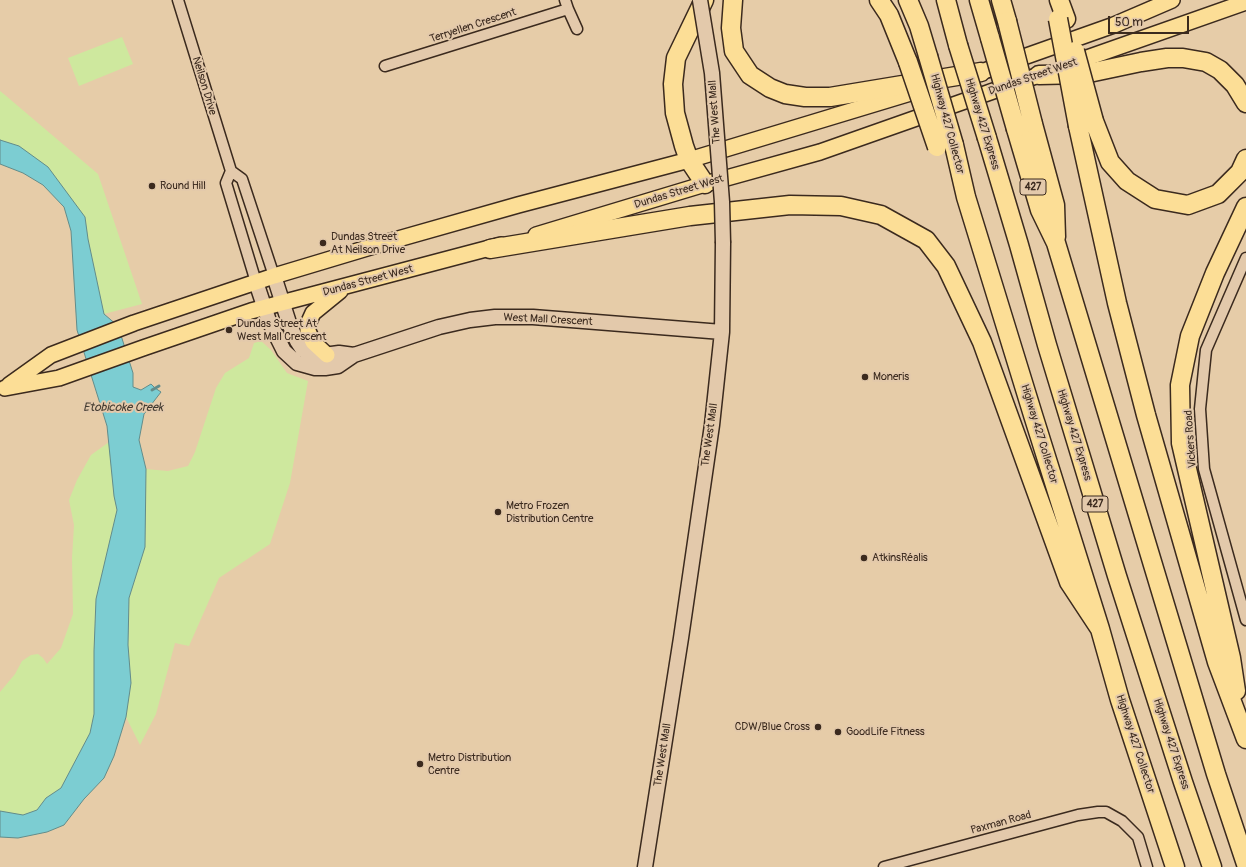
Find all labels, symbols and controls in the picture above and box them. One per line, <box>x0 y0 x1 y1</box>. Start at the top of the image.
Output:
street label: Terryellen Crescent <box>428 6 518 46</box>
scale bar <box>1110 8 1191 34</box>
text: 50 m <box>1115 15 1143 30</box>
street label: Neilson Drive <box>189 55 219 117</box>
street label: Dundas Street West <box>987 56 1079 98</box>
street label: Highway 427 Collector <box>927 72 967 176</box>
street label: Highway 427 Express <box>962 77 1002 171</box>
street label: The West Mall <box>706 80 724 144</box>
street label: Dundas Street West <box>633 172 725 212</box>
place label: Round Hill <box>160 179 206 193</box>
road number: 427 <box>1020 179 1046 195</box>
marker: Round Hill <box>147 181 157 191</box>
place label: Dundas Street At Neilson Drive <box>331 230 405 256</box>
marker: Dundas Street At Neilson Drive <box>318 238 328 248</box>
street label: Dundas Street West <box>322 263 414 299</box>
street label: West Mall Crescent <box>503 311 593 329</box>
place label: Dundas Street At West Mall Crescent <box>237 317 326 343</box>
marker: Dundas Street At West Mall Crescent <box>224 325 234 335</box>
place label: Moneris <box>873 370 909 384</box>
marker: Moneris <box>860 372 870 382</box>
street label: Highway 427 Collector <box>1018 383 1060 485</box>
street label: Highway 427 Express <box>1054 388 1094 482</box>
water label: Etobicoke Creek <box>83 401 163 415</box>
street label: The West Mall <box>699 402 721 468</box>
street label: Vickers Road <box>1182 410 1200 468</box>
road number: 427 <box>1082 496 1108 512</box>
place label: Metro Frozen Distribution Centre <box>506 499 593 525</box>
marker: Metro Frozen Distribution Centre <box>493 507 503 517</box>
place label: AtkinsRéalis <box>872 551 928 565</box>
marker: AtkinsRéalis <box>859 553 869 563</box>
street label: Highway 427 Collector <box>1113 693 1157 795</box>
street label: Highway 427 Express <box>1150 697 1192 791</box>
place label: CDW/Blue Cross <box>735 720 810 734</box>
street label: The West Mall <box>651 722 675 788</box>
marker: CDW/Blue Cross <box>813 722 823 732</box>
place label: GoodLife Fitness <box>846 725 925 739</box>
marker: GoodLife Fitness <box>833 727 843 737</box>
place label: Metro Distribution Centre <box>428 751 511 777</box>
marker: Metro Distribution Centre <box>415 759 425 769</box>
street label: Paxman Road <box>969 809 1033 837</box>

